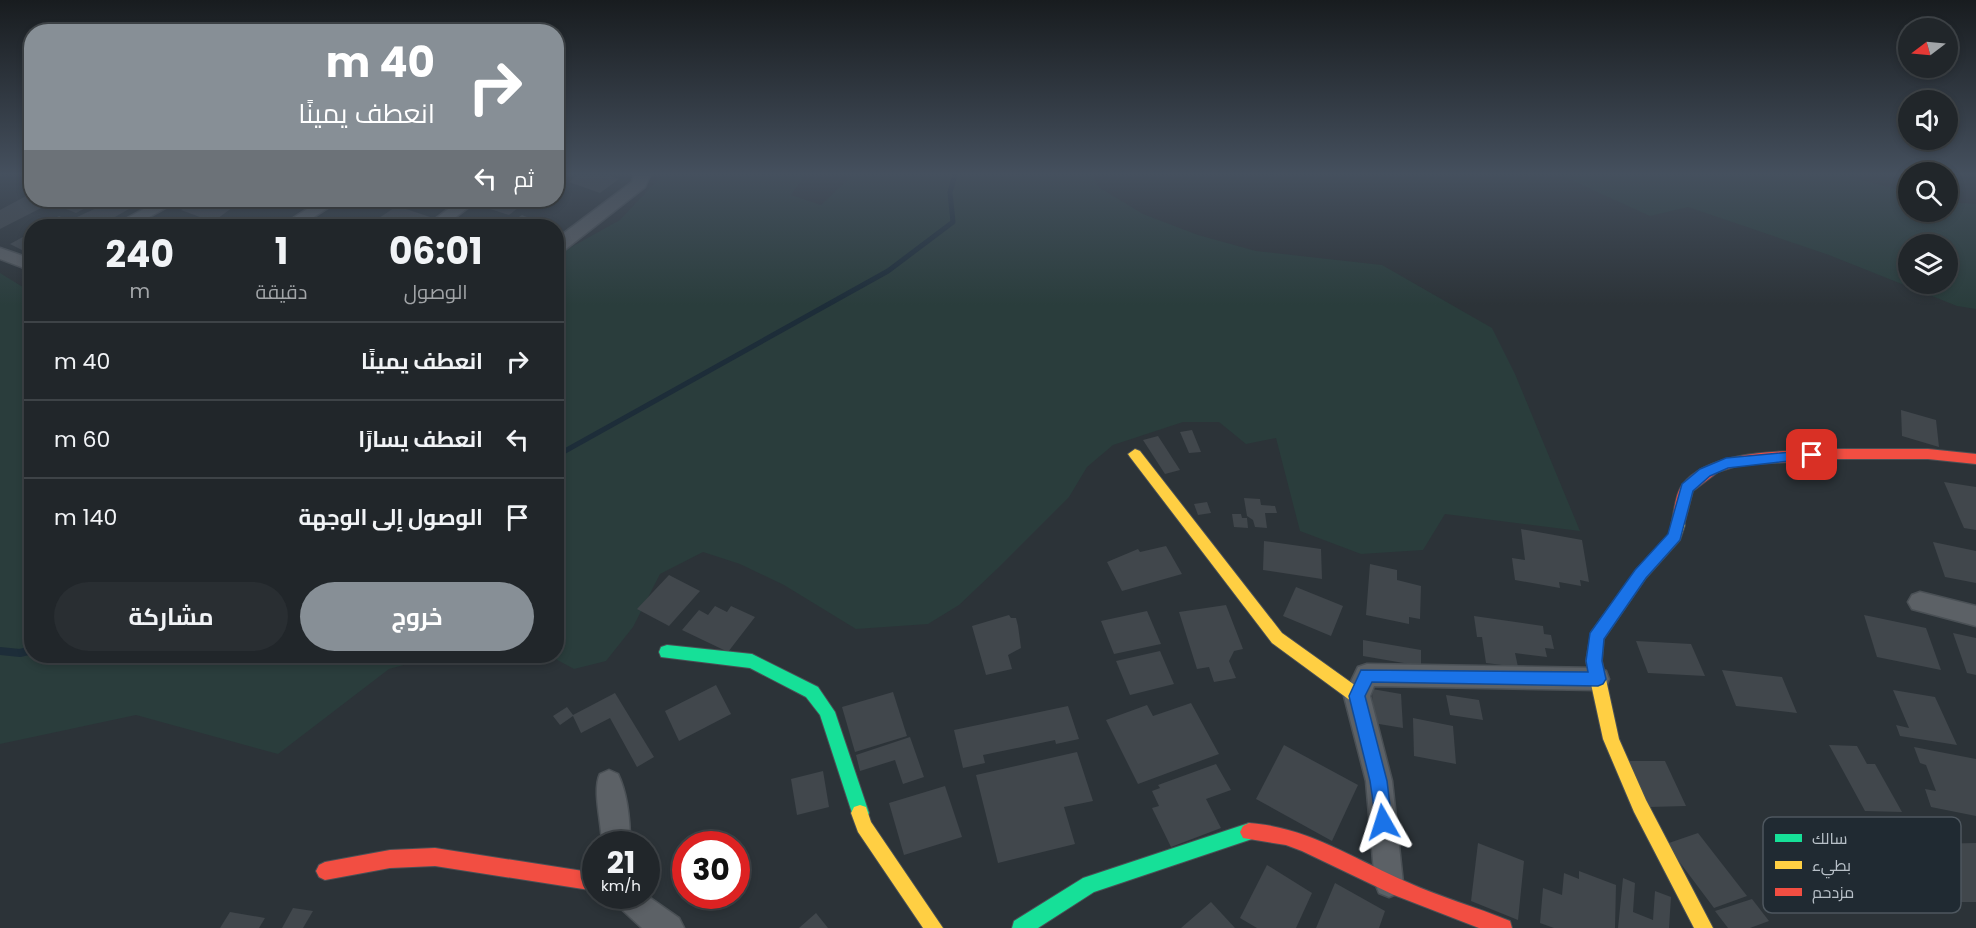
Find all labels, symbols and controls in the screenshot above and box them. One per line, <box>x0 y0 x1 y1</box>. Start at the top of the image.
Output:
north arrow <box>1898 18 1958 78</box>
map controls <box>1898 18 1958 294</box>
text: 40 m <box>326 33 435 92</box>
icon: right <box>456 48 534 126</box>
button: sound <box>1898 90 1958 150</box>
text: انعطف يمينًا <box>298 95 435 132</box>
icon: left <box>469 162 502 195</box>
button: search <box>1898 162 1958 222</box>
text: ثم <box>514 164 534 195</box>
text: 1 <box>275 226 288 277</box>
text: 06:01 <box>389 226 483 277</box>
text: 240 <box>106 229 174 280</box>
button: layers <box>1898 234 1958 294</box>
text: m <box>129 277 150 305</box>
text: دقيقة <box>255 278 307 306</box>
text: الوصول <box>404 278 468 306</box>
icon: right <box>501 345 534 378</box>
text: 40 m <box>54 346 110 377</box>
text: انعطف يمينًا <box>361 346 483 377</box>
icon: left <box>501 423 534 456</box>
text: 60 m <box>54 424 110 455</box>
text: انعطف يسارًا <box>358 424 483 455</box>
pin <box>1786 429 1837 480</box>
icon: arrive <box>1795 438 1828 471</box>
icon: arrive <box>501 501 534 534</box>
text: 140 m <box>54 502 117 533</box>
text: الوصول إلى الوجهة <box>298 502 483 533</box>
button: مشاركة <box>54 582 288 651</box>
button: خروج <box>300 582 534 651</box>
position arrow <box>1351 790 1415 854</box>
legend <box>1763 817 1961 913</box>
text: سالك <box>1812 827 1847 850</box>
speed limit sign: 30 <box>672 831 750 909</box>
text: 21 <box>607 841 635 884</box>
text: بطيء <box>1812 854 1851 879</box>
text: km/h <box>601 875 641 896</box>
text: مزدحم <box>1812 881 1854 904</box>

